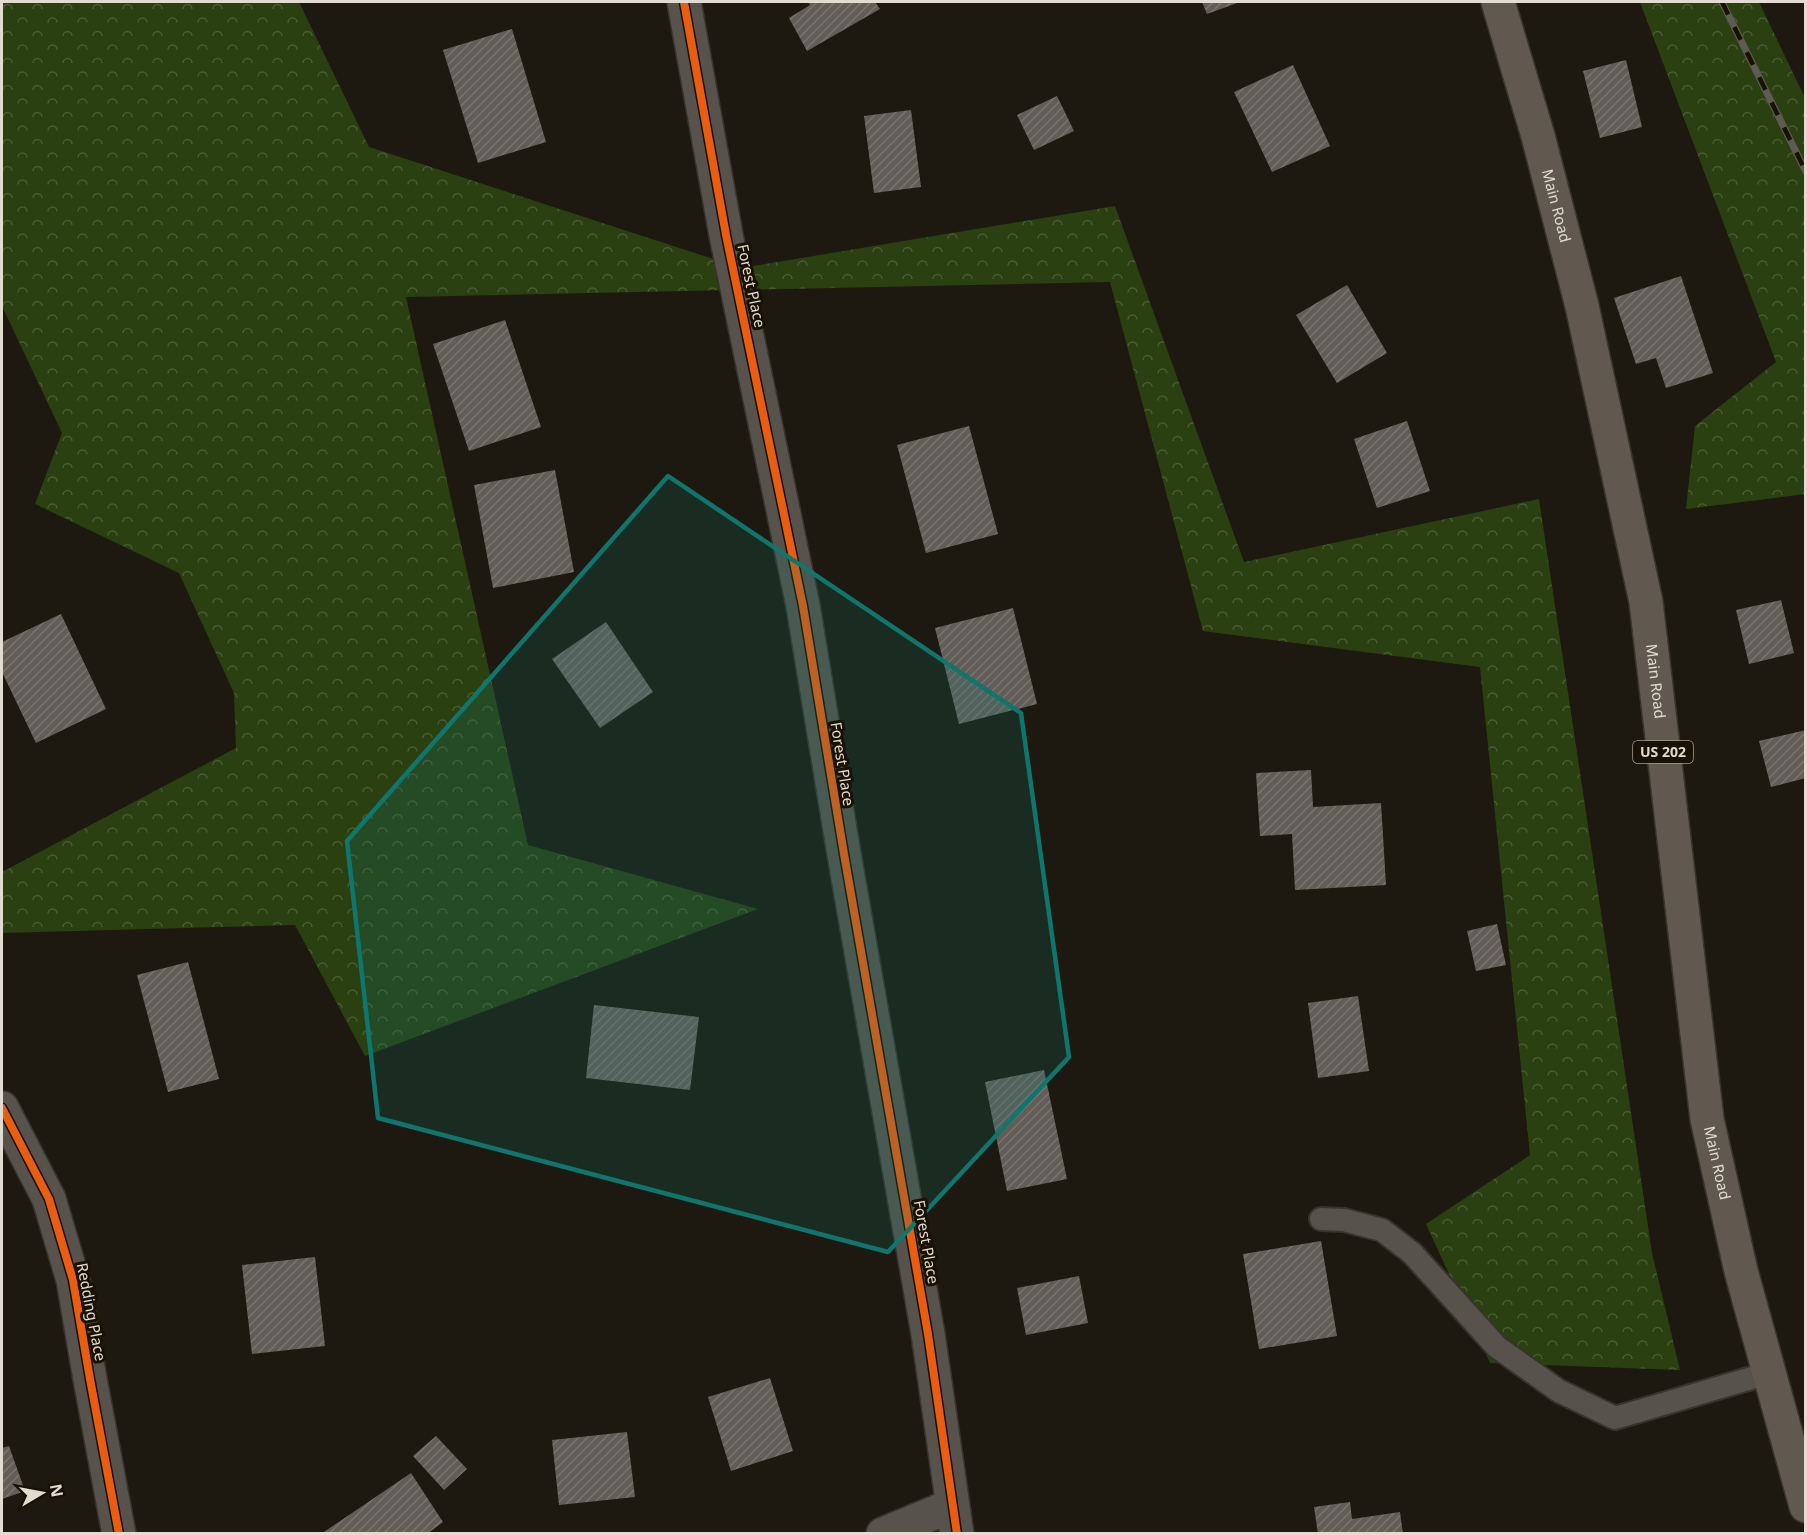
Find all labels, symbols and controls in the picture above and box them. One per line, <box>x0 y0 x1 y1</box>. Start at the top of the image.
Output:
street label: Main Road <box>1538 167 1576 244</box>
street label: Forest Place <box>733 242 771 329</box>
street label: Main Road <box>1642 643 1671 720</box>
street label: Forest Place <box>826 720 859 807</box>
road number: US 202 <box>1633 741 1693 763</box>
street label: Main Road <box>1700 1124 1736 1202</box>
street label: Forest Place <box>910 1198 944 1285</box>
street label: Redding Place <box>73 1261 111 1363</box>
north arrow <box>12 1463 72 1523</box>
text: N <box>45 1482 69 1499</box>

